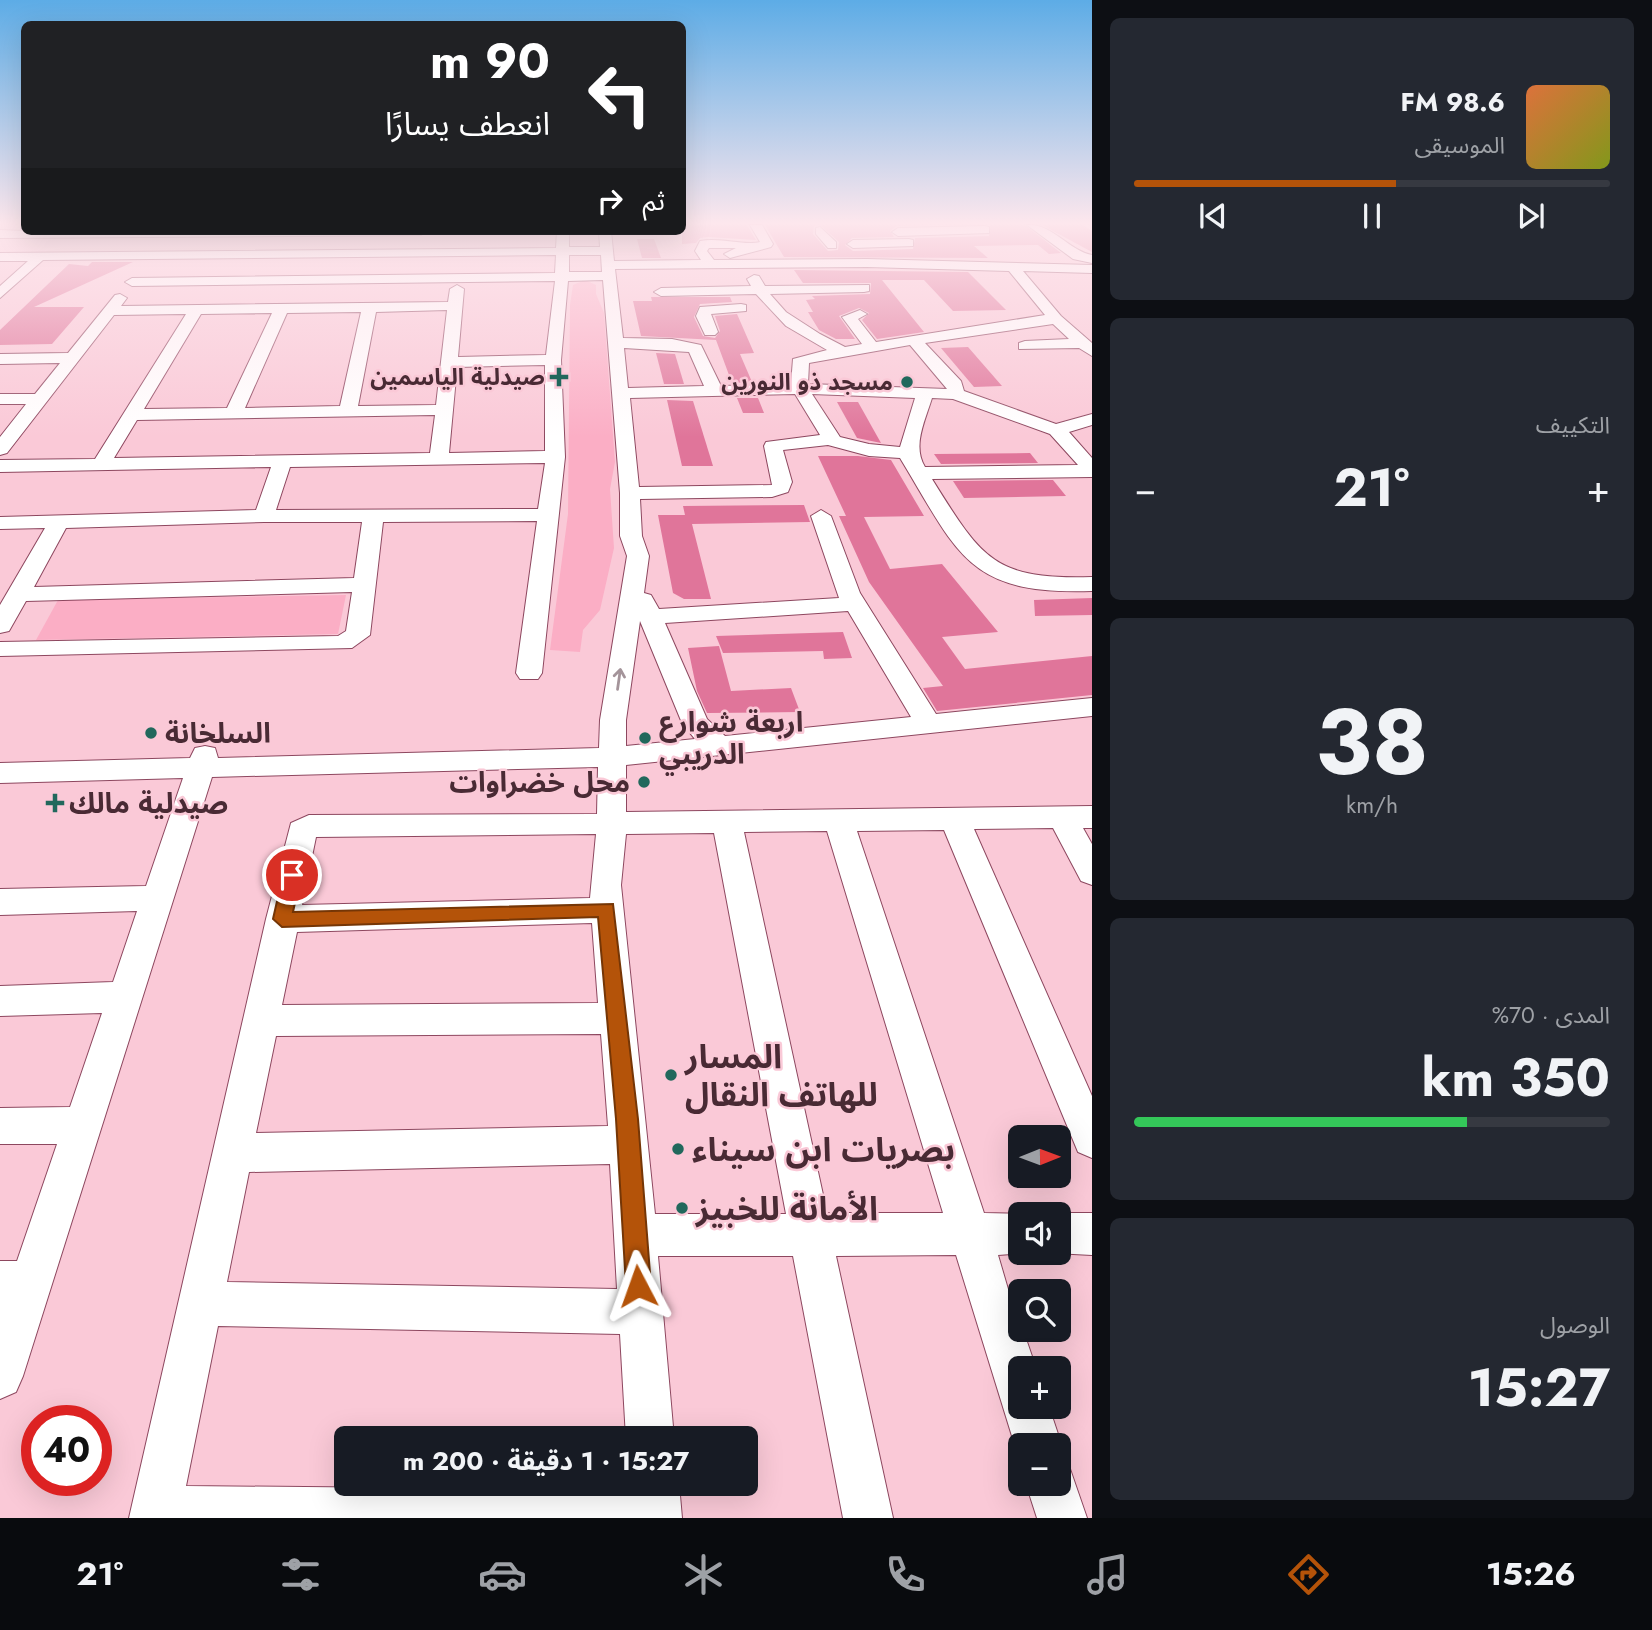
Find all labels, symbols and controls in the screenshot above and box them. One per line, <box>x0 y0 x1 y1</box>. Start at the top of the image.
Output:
text: 90 m <box>430 26 550 96</box>
icon: left <box>574 49 665 140</box>
text: 98.6 FM <box>1401 83 1505 121</box>
text: انعطف يسارًا <box>385 101 550 147</box>
text: الموسيقى <box>1414 128 1505 162</box>
icon: right <box>591 182 629 220</box>
text: ثم <box>643 182 665 220</box>
icon: previous <box>1194 197 1232 235</box>
icon: pause <box>1353 197 1391 235</box>
icon: next <box>1512 197 1550 235</box>
place label: صيدلية الياسمين <box>370 360 545 394</box>
place label: مسجد ذو النورين <box>721 365 893 399</box>
marker: صيدلية الياسمين <box>551 369 567 385</box>
marker: مسجد ذو النورين <box>899 374 915 390</box>
text: التكييف <box>1536 408 1610 442</box>
text: 21° <box>1334 450 1410 526</box>
text: − <box>1134 461 1156 516</box>
text: + <box>1587 461 1610 516</box>
one-way arrow <box>613 668 626 691</box>
text: 38 <box>1315 677 1429 808</box>
place label: اربعة شوارع الدريبي <box>659 702 803 776</box>
place label: السلخانة <box>165 713 271 754</box>
marker: السلخانة <box>143 725 159 741</box>
marker: اربعة شوارع الدريبي <box>637 730 653 746</box>
place label: محل خضراوات <box>449 762 630 803</box>
marker: محل خضراوات <box>636 774 652 790</box>
place label: صيدلية مالك <box>69 783 228 824</box>
text: km/h <box>1346 788 1398 822</box>
marker: صيدلية مالك <box>47 795 63 811</box>
pin <box>262 845 322 905</box>
icon: arrive <box>273 856 311 894</box>
text: المدى · 70% <box>1492 998 1610 1032</box>
place label: المسار للهاتف النقال <box>683 1033 878 1118</box>
text: 350 km <box>1421 1040 1610 1116</box>
marker: المسار للهاتف النقال <box>663 1067 679 1083</box>
north arrow <box>1008 1125 1071 1188</box>
map controls <box>1008 1125 1071 1496</box>
place label: بصريات ابن سيناء <box>692 1126 955 1173</box>
marker: بصريات ابن سيناء <box>670 1141 686 1157</box>
place label: الأمانة للخبيز <box>694 1185 878 1232</box>
marker: الأمانة للخبيز <box>674 1200 690 1216</box>
button: sound <box>1008 1202 1071 1265</box>
position arrow <box>601 1249 675 1323</box>
button: search <box>1008 1279 1071 1342</box>
text: الوصول <box>1540 1308 1610 1342</box>
text: 15:27 <box>1468 1350 1610 1426</box>
button: + <box>1008 1356 1071 1419</box>
speed limit sign: 40 <box>21 1405 112 1496</box>
button: − <box>1008 1433 1071 1496</box>
text: 15:27 · 1 دقيقة · 200 m <box>403 1442 689 1480</box>
icon: filters <box>276 1550 325 1599</box>
icon: car <box>478 1550 527 1599</box>
icon: climate <box>679 1550 728 1599</box>
icon: phone <box>881 1550 930 1599</box>
icon: music <box>1083 1550 1132 1599</box>
icon: directions <box>1284 1550 1333 1599</box>
text: 21° <box>76 1551 123 1597</box>
text: 15:26 <box>1486 1551 1576 1597</box>

